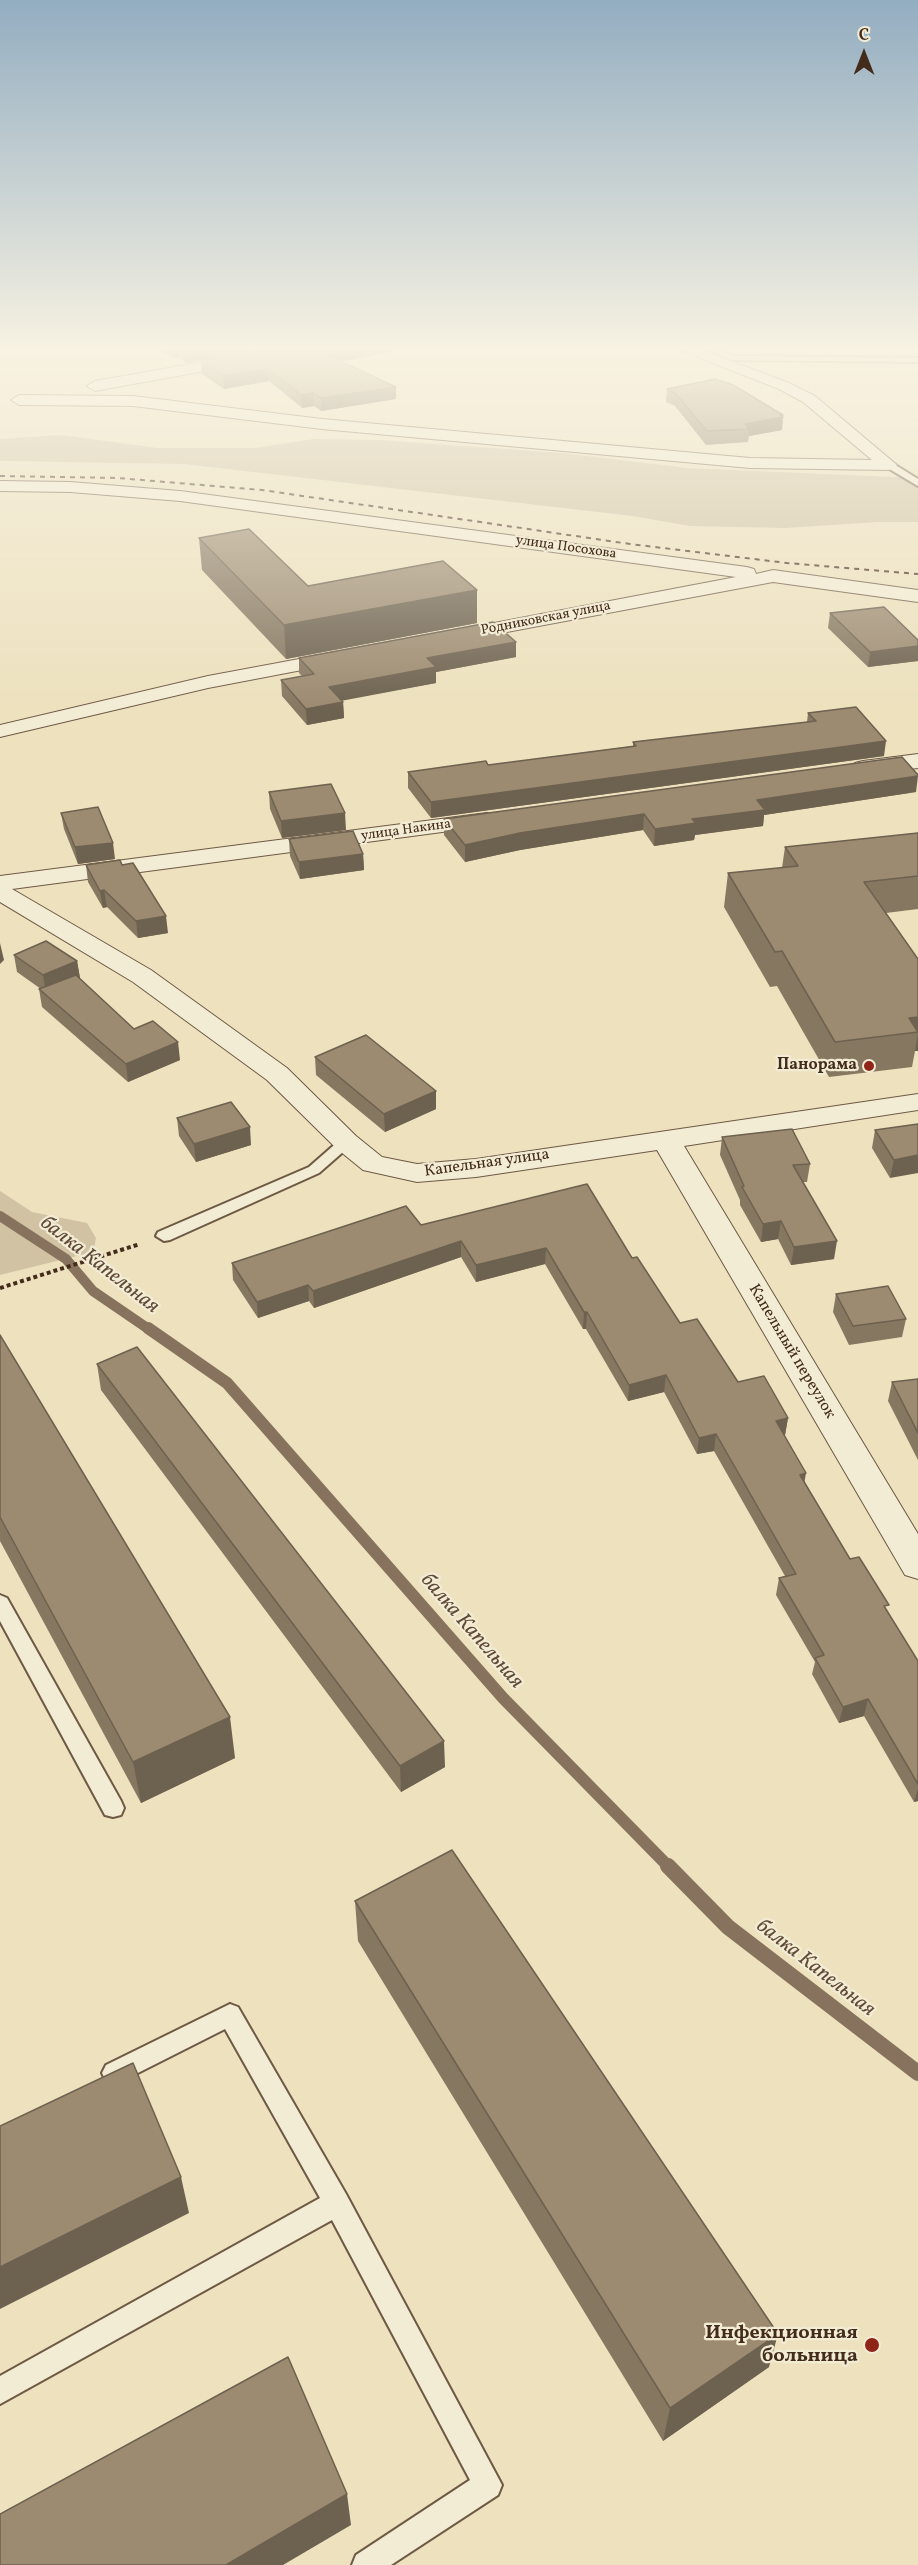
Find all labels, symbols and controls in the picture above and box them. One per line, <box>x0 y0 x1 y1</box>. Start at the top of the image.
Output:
north arrow <box>834 24 894 84</box>
text: С <box>859 25 869 47</box>
street label: улица Посохова <box>515 533 617 563</box>
street label: Родниковская улица <box>480 598 612 640</box>
street label: улица Накина <box>360 816 452 846</box>
place label: Панорама <box>777 1056 857 1076</box>
marker: Панорама <box>862 1059 876 1073</box>
street label: Капельная улица <box>423 1146 551 1182</box>
water label: балка Капельная <box>34 1212 164 1320</box>
street label: Капельный переулок <box>743 1281 839 1423</box>
water label: балка Капельная <box>414 1569 528 1695</box>
water label: балка Капельная <box>750 1915 880 2023</box>
place label: Инфекционная больница <box>705 2322 858 2369</box>
marker: Инфекционная больница <box>863 2336 881 2354</box>

